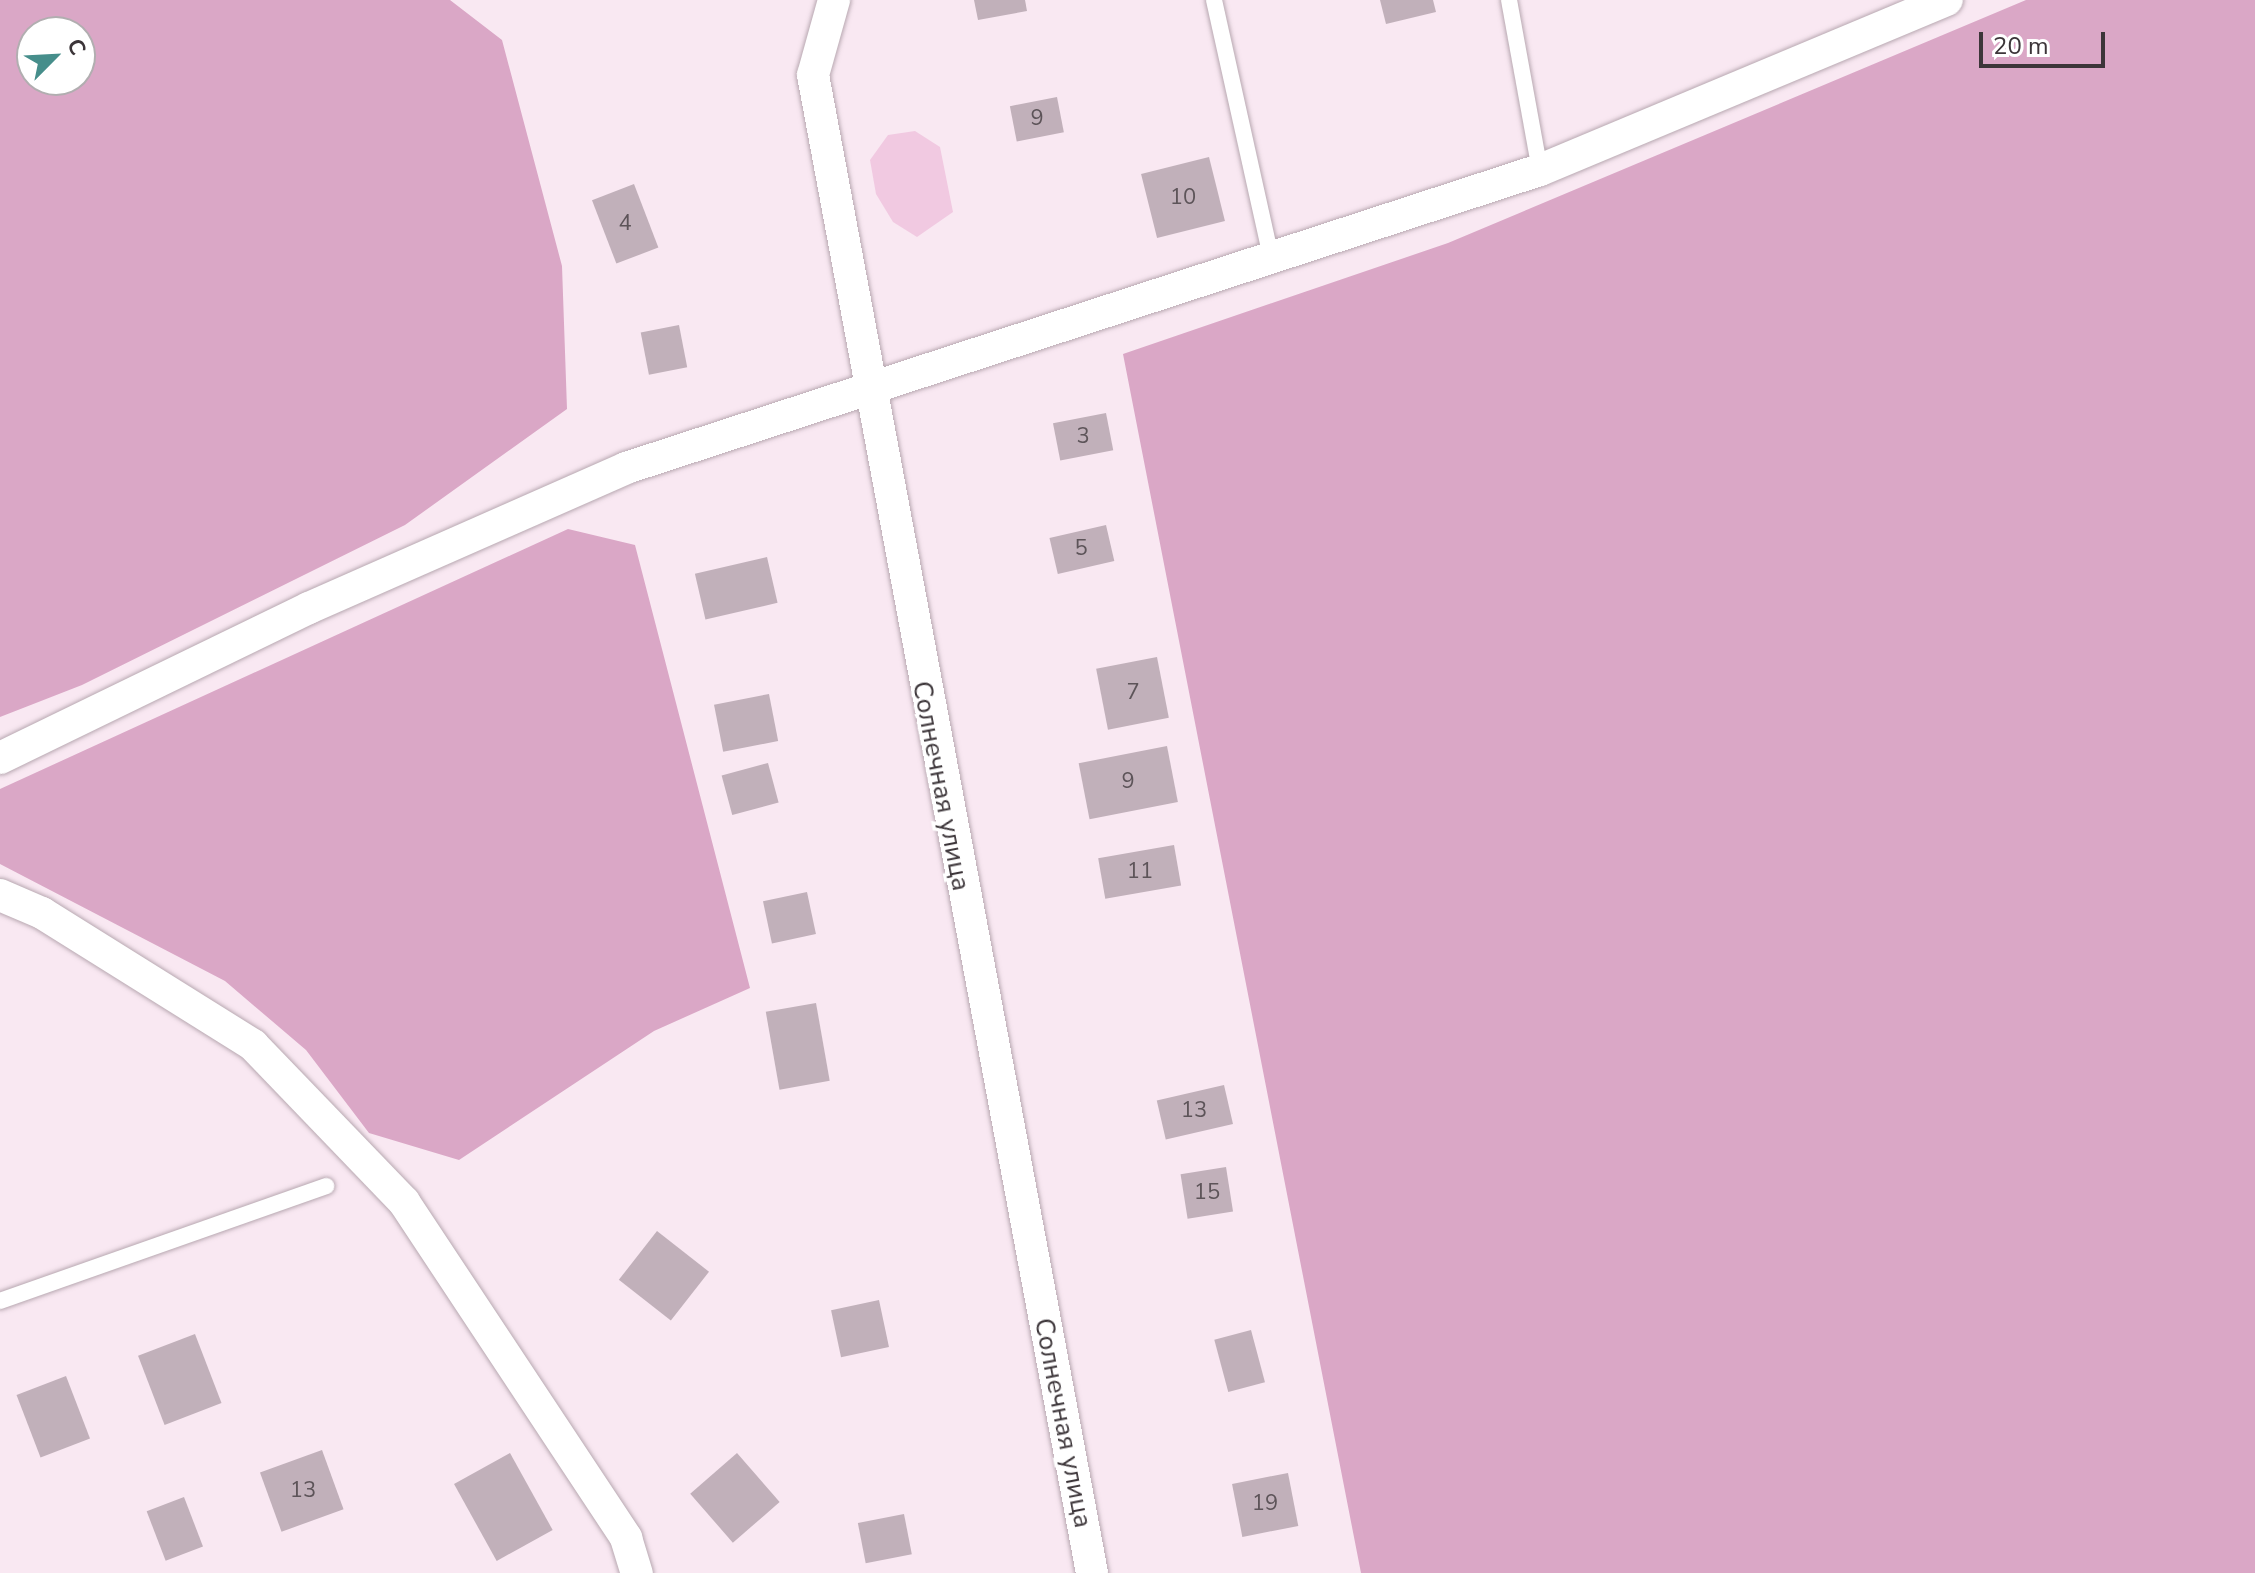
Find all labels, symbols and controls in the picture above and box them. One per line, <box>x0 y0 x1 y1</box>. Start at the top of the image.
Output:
north arrow <box>16 16 96 96</box>
scale bar <box>1983 16 2109 66</box>
text: 20 m <box>1993 30 2049 62</box>
text: С <box>59 34 93 60</box>
house number: 9 <box>1030 106 1044 132</box>
house number: 10 <box>1170 185 1196 211</box>
house number: 4 <box>618 211 632 237</box>
house number: 3 <box>1076 424 1090 450</box>
house number: 5 <box>1074 536 1088 562</box>
street label: Солнечная улица <box>905 679 977 893</box>
house number: 7 <box>1126 680 1140 706</box>
house number: 9 <box>1121 769 1135 795</box>
house number: 11 <box>1127 859 1153 885</box>
house number: 13 <box>1181 1098 1207 1124</box>
house number: 15 <box>1194 1180 1220 1206</box>
street label: Солнечная улица <box>1027 1316 1099 1530</box>
house number: 13 <box>290 1478 316 1504</box>
house number: 19 <box>1252 1491 1278 1517</box>

